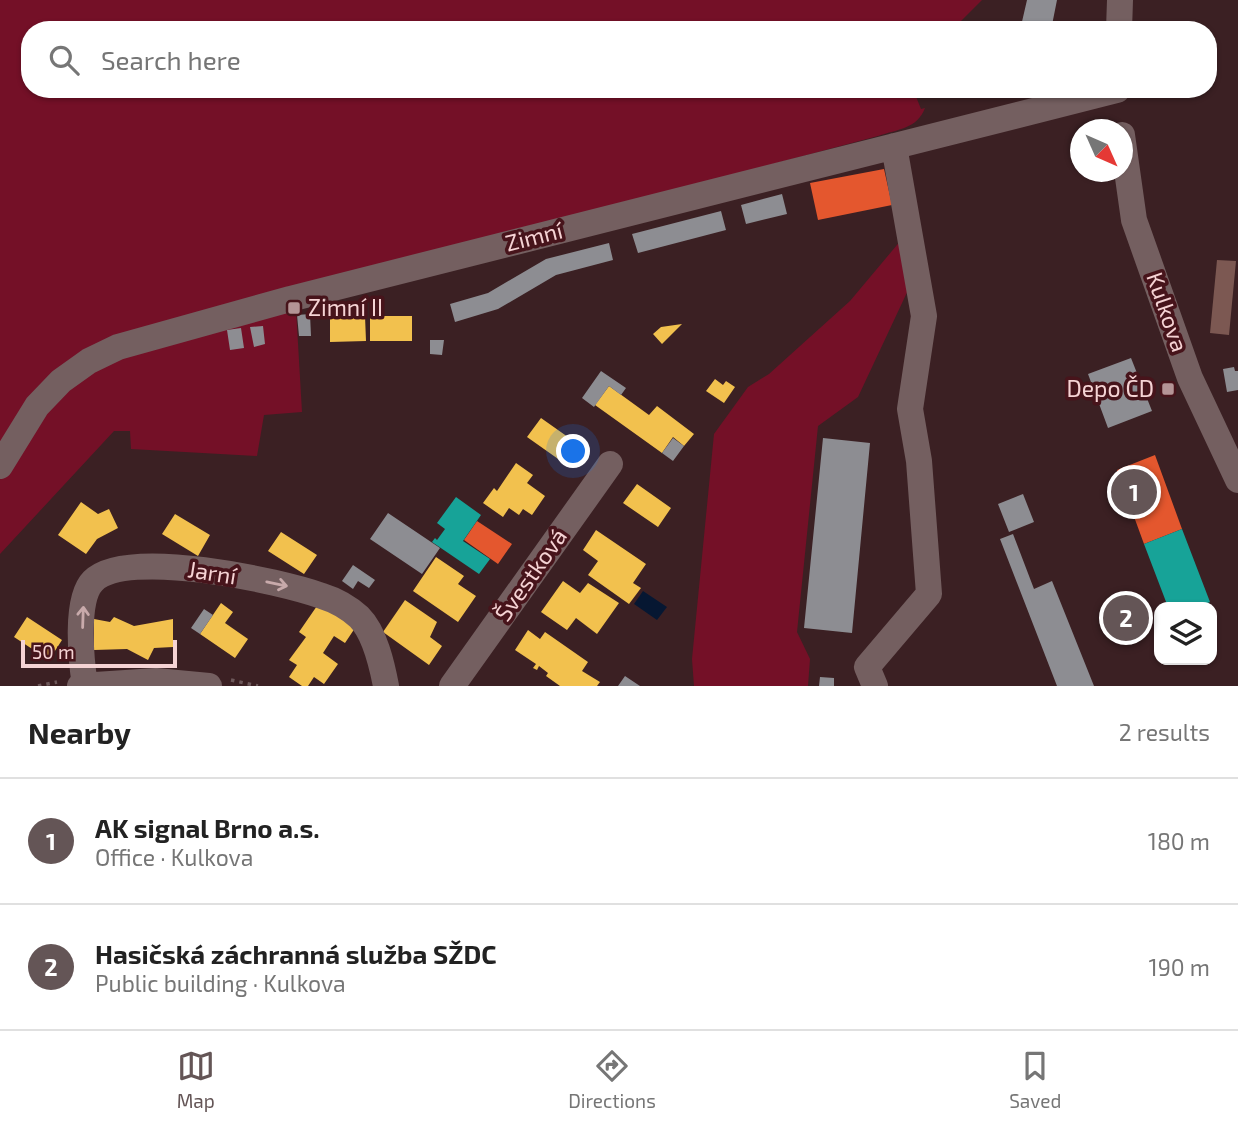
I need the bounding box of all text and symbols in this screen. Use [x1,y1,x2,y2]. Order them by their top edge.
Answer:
search box [21,21,1217,98]
icon: search [45,41,83,79]
text: Search here [101,44,241,75]
north arrow [1070,119,1133,182]
street label: Zimní [502,215,566,257]
street label: Kulkova [1141,268,1195,355]
place label: Zimní II [308,293,383,321]
marker: Zimní II [286,300,302,316]
place label: Depo ČD [1066,374,1154,402]
marker: Depo ČD [1160,381,1176,397]
your location [556,434,590,468]
pin: 1 [1111,466,1157,518]
street label: Švestková [488,523,572,626]
street label: Jarní [186,554,240,590]
one-way arrow [265,578,288,592]
pin: 2 [1103,592,1149,644]
map controls [1154,602,1217,665]
button: layers [1154,602,1217,665]
one-way arrow [76,606,89,629]
scale bar [21,637,177,669]
text: 50 m [32,640,75,663]
text: Nearby [28,714,131,750]
text: 2 results [1119,718,1210,746]
text: AK signal Brno a.s. [95,812,320,843]
text: 1 [46,827,56,855]
text: 180 m [1148,827,1210,855]
text: Office · Kulkova [95,843,253,871]
text: Hasičská záchranná služba SŽDC [95,938,497,969]
text: 2 [44,953,58,981]
text: 190 m [1149,953,1210,981]
text: Public building · Kulkova [95,969,346,997]
tab: Map [177,1047,215,1112]
tab: Directions [568,1047,656,1112]
tab: Saved [1009,1047,1061,1112]

